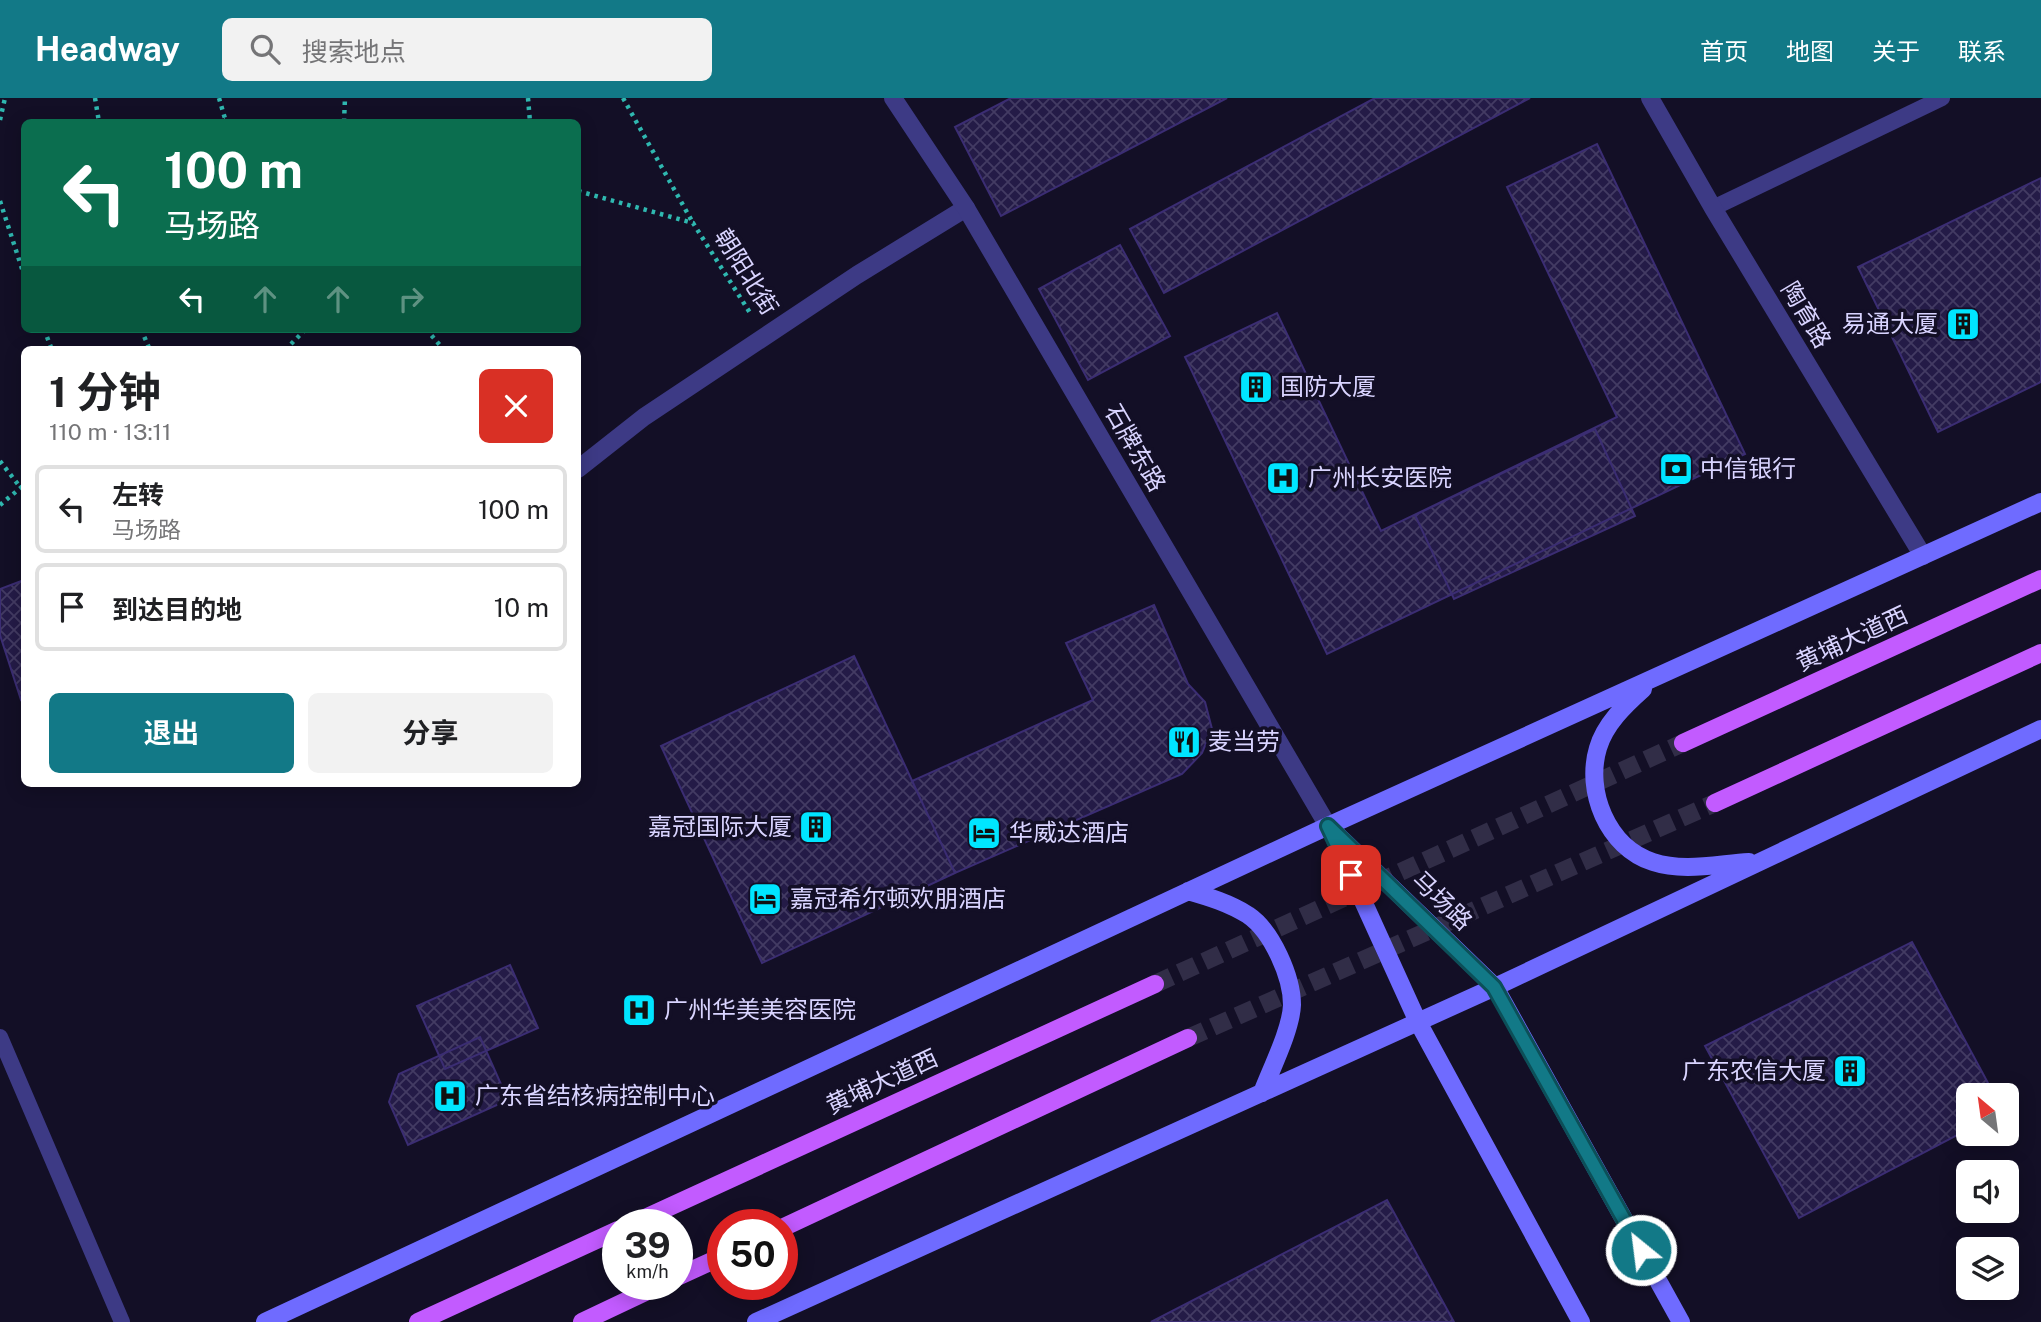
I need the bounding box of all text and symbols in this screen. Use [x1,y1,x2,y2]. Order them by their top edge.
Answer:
search box [222,18,712,81]
text: Headway [35,30,180,68]
icon: search [246,30,284,68]
text: 搜索地点 [302,36,406,67]
text: 首页 [1700,37,1748,65]
text: 地图 [1786,37,1834,65]
text: 关于 [1872,37,1920,65]
text: 联系 [1958,37,2006,65]
text: 100 m [164,141,303,199]
icon: left [49,147,140,238]
text: 马场路 [164,207,260,244]
street label: 朝阳北街 [710,223,784,320]
street label: 陶育路 [1776,276,1837,353]
icon: left [173,280,211,318]
icon: ahead [246,280,284,318]
icon: ahead [319,280,357,318]
icon: right [392,280,430,318]
building icon: 易通大厦 [1944,305,1982,343]
place label: 易通大厦 [1842,309,1938,337]
text: 1 分钟 [49,367,160,416]
building icon: 国防大厦 [1237,368,1275,406]
button: close [479,369,553,443]
place label: 国防大厦 [1280,372,1376,400]
street label: 石牌东路 [1100,399,1172,496]
text: 110 m · 13:11 [49,418,171,445]
bank icon: 中信银行 [1657,450,1695,488]
place label: 中信银行 [1700,454,1796,482]
hospital icon: 广州长安医院 [1264,459,1302,497]
place label: 广州长安医院 [1308,463,1452,491]
text: 左转 [112,479,164,510]
icon: left [53,490,91,528]
text: 100 m [478,494,549,525]
text: 马场路 [112,516,181,543]
icon: arrive [53,588,91,626]
text: 10 m [494,592,549,623]
text: 到达目的地 [112,594,242,625]
street label: 黄埔大道西 [1791,600,1912,676]
button: 退出 [49,693,294,773]
button: 分享 [308,693,553,773]
restaurant icon: 麦当劳 [1165,723,1203,761]
place label: 麦当劳 [1208,727,1280,755]
building icon: 嘉冠国际大厦 [797,808,835,846]
place label: 嘉冠国际大厦 [648,812,792,840]
hotel icon: 华威达酒店 [965,814,1003,852]
place label: 华威达酒店 [1009,818,1129,846]
pin [1321,845,1381,905]
icon: arrive [1332,856,1370,894]
street label: 马场路 [1407,865,1478,935]
hotel icon: 嘉冠希尔顿欢朋酒店 [746,880,784,918]
place label: 嘉冠希尔顿欢朋酒店 [790,884,1006,912]
hospital icon: 广州华美美容医院 [620,991,658,1029]
place label: 广州华美美容医院 [664,995,856,1023]
street label: 黄埔大道西 [821,1043,942,1119]
building icon: 广东农信大厦 [1831,1052,1869,1090]
place label: 广东农信大厦 [1682,1056,1826,1084]
hospital icon: 广东省结核病控制中心 [431,1077,469,1115]
place label: 广东省结核病控制中心 [475,1081,715,1109]
north arrow [1956,1083,2020,1146]
map controls [1956,1083,2019,1300]
button: sound [1956,1160,2019,1223]
speed limit sign: 50 [707,1209,798,1300]
position arrow [1604,1213,1678,1287]
text: 39 [624,1225,671,1266]
button: layers [1956,1237,2019,1300]
text: km/h [626,1261,669,1282]

